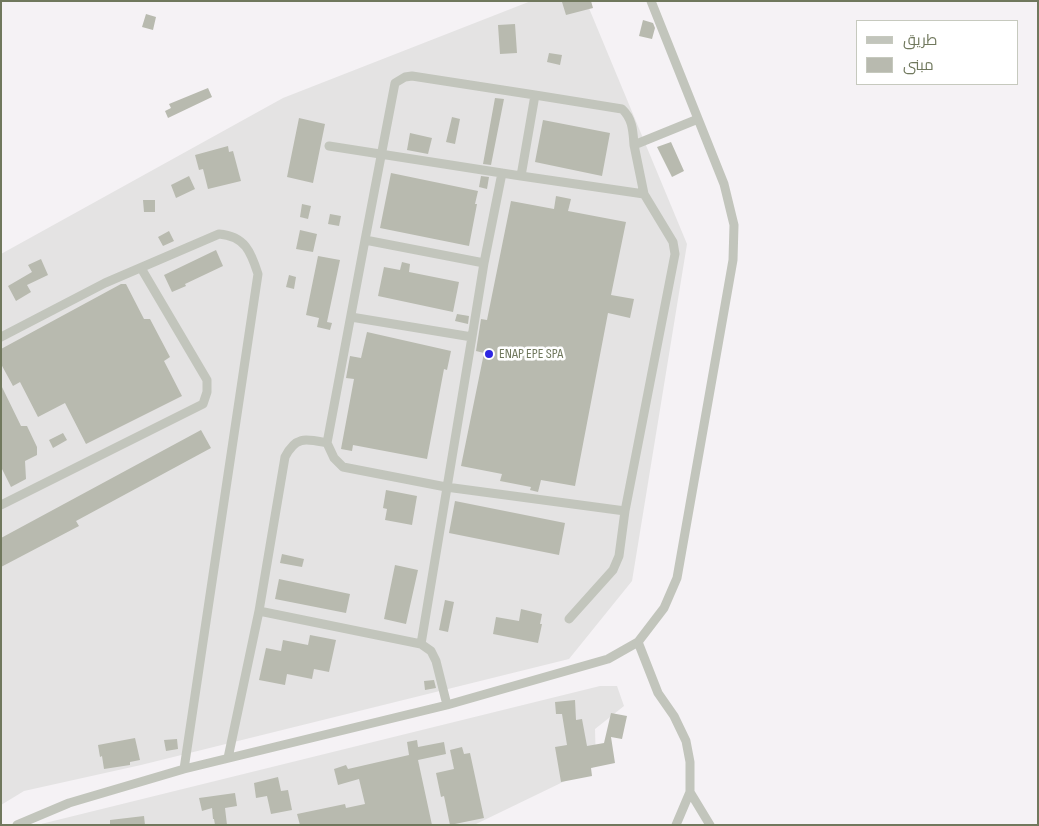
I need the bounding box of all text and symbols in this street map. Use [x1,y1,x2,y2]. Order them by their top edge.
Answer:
legend [856,20,1019,85]
text: طريق [903,31,937,50]
text: مبنى [903,56,934,75]
place label: ENAP EPE SPA [499,346,563,362]
marker: ENAP EPE SPA [483,348,495,360]

